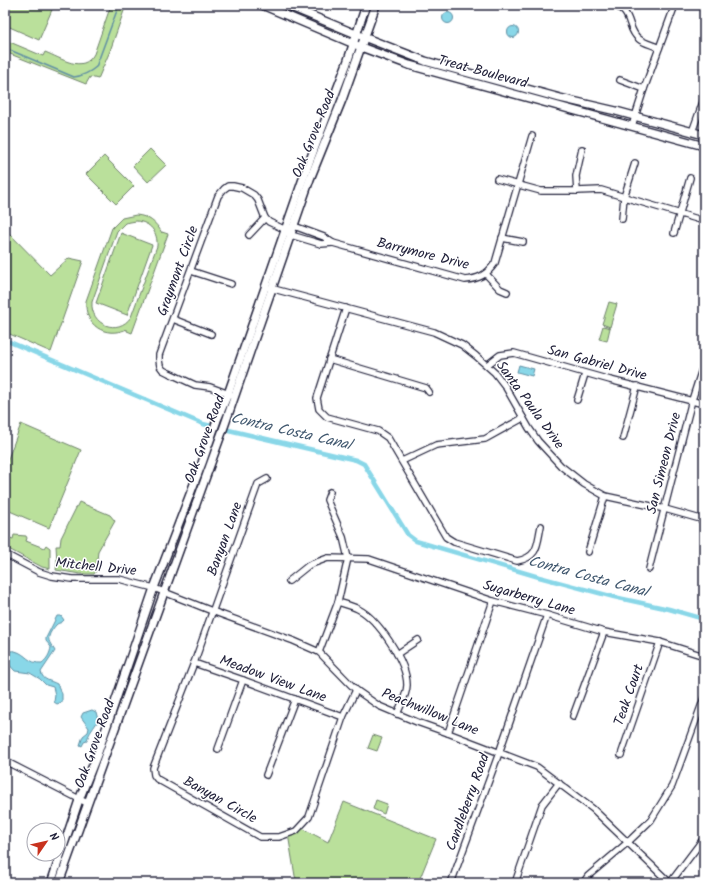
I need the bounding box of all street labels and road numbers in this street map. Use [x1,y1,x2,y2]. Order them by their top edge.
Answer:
street label: Treat Boulevard [436,49,531,95]
street label: Oak Grove Road [286,86,342,181]
street label: Graymont Circle [151,222,205,319]
street label: Barrymore Drive [374,232,472,276]
street label: San Gabriel Drive [545,339,650,387]
street label: Santa Paula Drive [490,356,570,454]
street label: Oak Grove Road [179,391,232,486]
street label: San Simeon Drive [641,409,687,516]
street label: Banyan Lane [201,498,249,579]
street label: Mitchell Drive [54,552,138,582]
street label: Sugarberry Lane [480,574,578,622]
street label: Meadow View Lane [216,649,330,709]
street label: Teak Court [608,661,650,729]
street label: Peachwillow Lane [378,682,483,742]
street label: Oak Grove Road [69,696,122,791]
street label: Candleberry Road [440,749,496,854]
street label: Banyan Circle [179,771,262,830]

